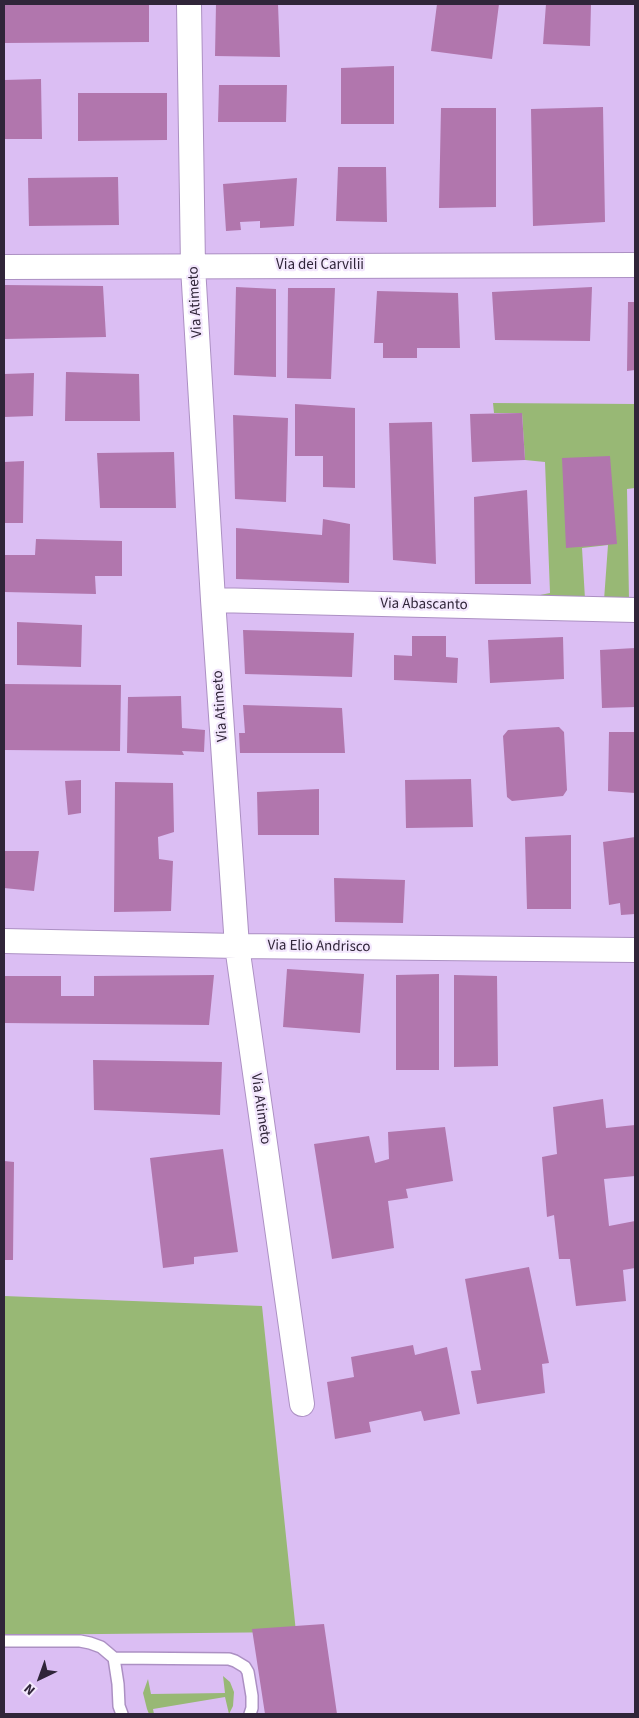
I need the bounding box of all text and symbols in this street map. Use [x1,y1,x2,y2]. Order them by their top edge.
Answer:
street label: Via dei Carvilii [276,257,364,275]
street label: Via Atimeto [185,266,207,338]
street label: Via Abascanto [380,595,468,615]
street label: Via Atimeto [210,670,232,742]
street label: Via Elio Andrisco [267,937,371,957]
street label: Via Atimeto [246,1072,274,1146]
north arrow [15,1653,65,1703]
text: N [20,1679,40,1700]

